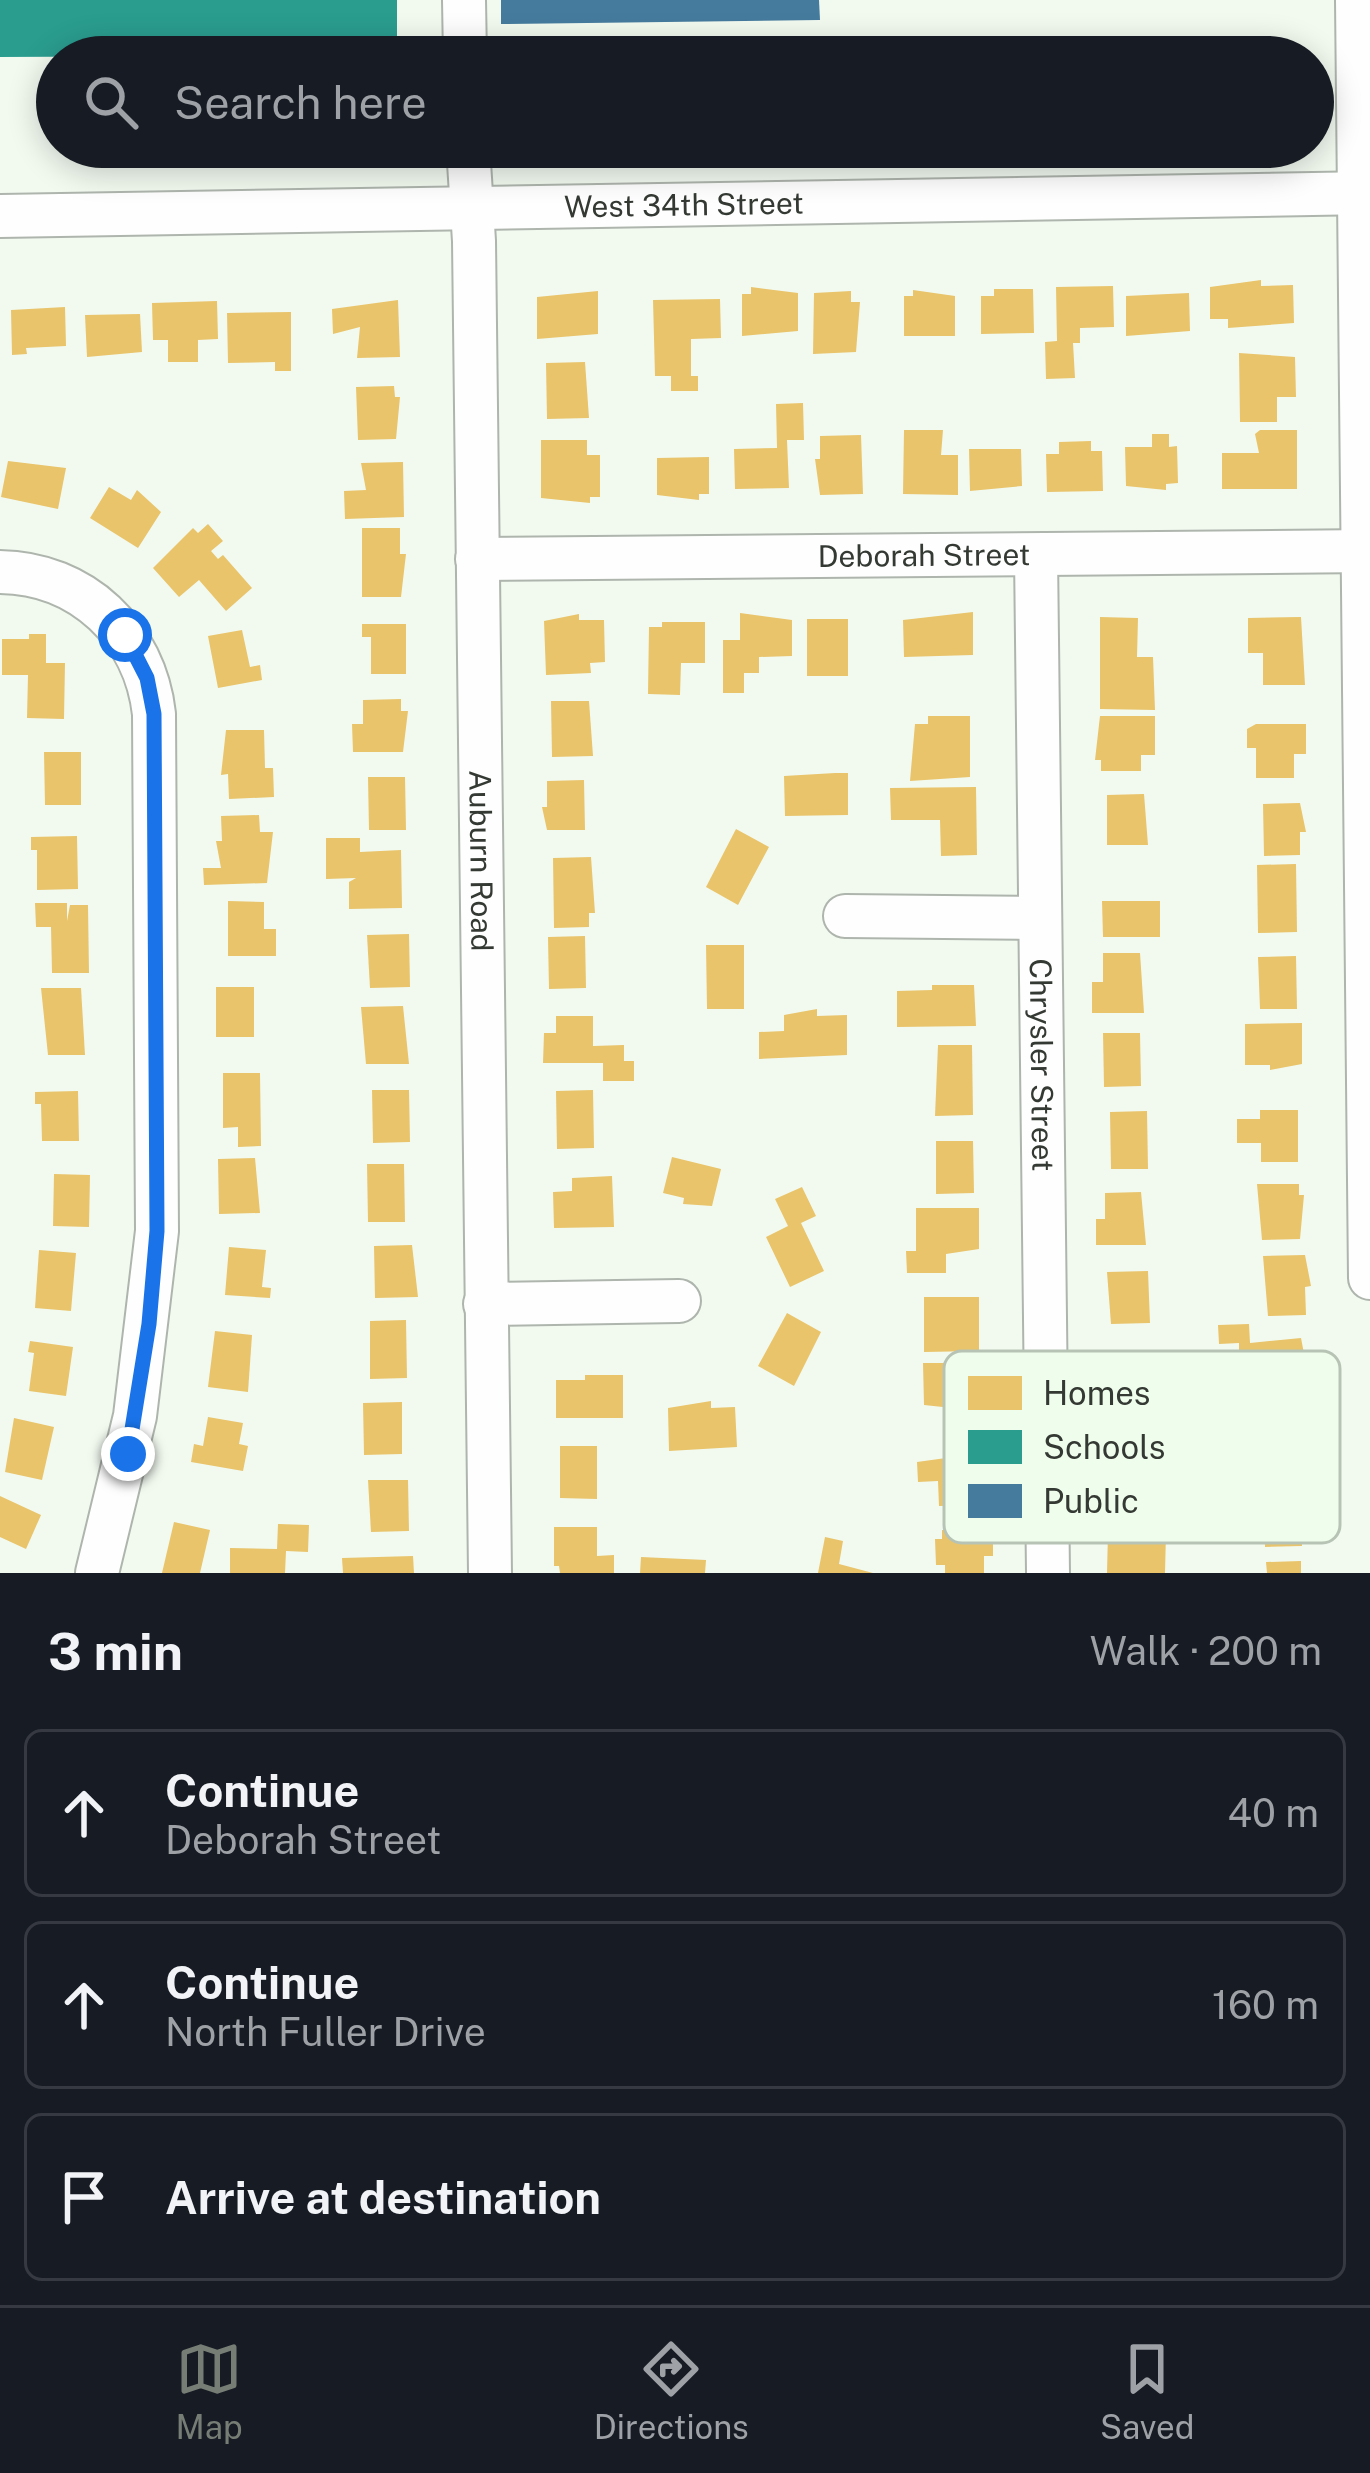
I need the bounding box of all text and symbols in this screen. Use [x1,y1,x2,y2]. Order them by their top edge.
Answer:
search box [36,36,1334,168]
icon: search [78,69,144,135]
text: Search here [174,76,427,129]
street label: West 34th Street [564,185,804,225]
street label: Deborah Street [817,536,1031,574]
route start [98,608,152,662]
street label: Auburn Road [462,770,501,952]
street label: Chrysler Street [1023,958,1061,1172]
legend [944,1351,1340,1543]
text: Homes [1043,1374,1151,1412]
route end [101,1427,155,1481]
text: Schools [1043,1428,1165,1466]
text: Public [1043,1482,1139,1520]
text: 3 min [48,1622,183,1681]
text: Walk · 200 m [1090,1628,1322,1674]
text: Continue [165,1764,359,1817]
icon: ahead [51,1780,117,1846]
text: 40 m [1227,1790,1319,1836]
text: Deborah Street [165,1817,441,1863]
text: Continue [165,1956,359,2009]
icon: ahead [51,1972,117,2038]
text: 160 m [1212,1982,1319,2028]
text: North Fuller Drive [165,2009,486,2055]
icon: arrive [51,2164,117,2230]
text: Arrive at destination [165,2171,601,2224]
tab: Map [176,2336,243,2446]
tab: Directions [594,2336,749,2446]
tab: Saved [1100,2336,1194,2446]

